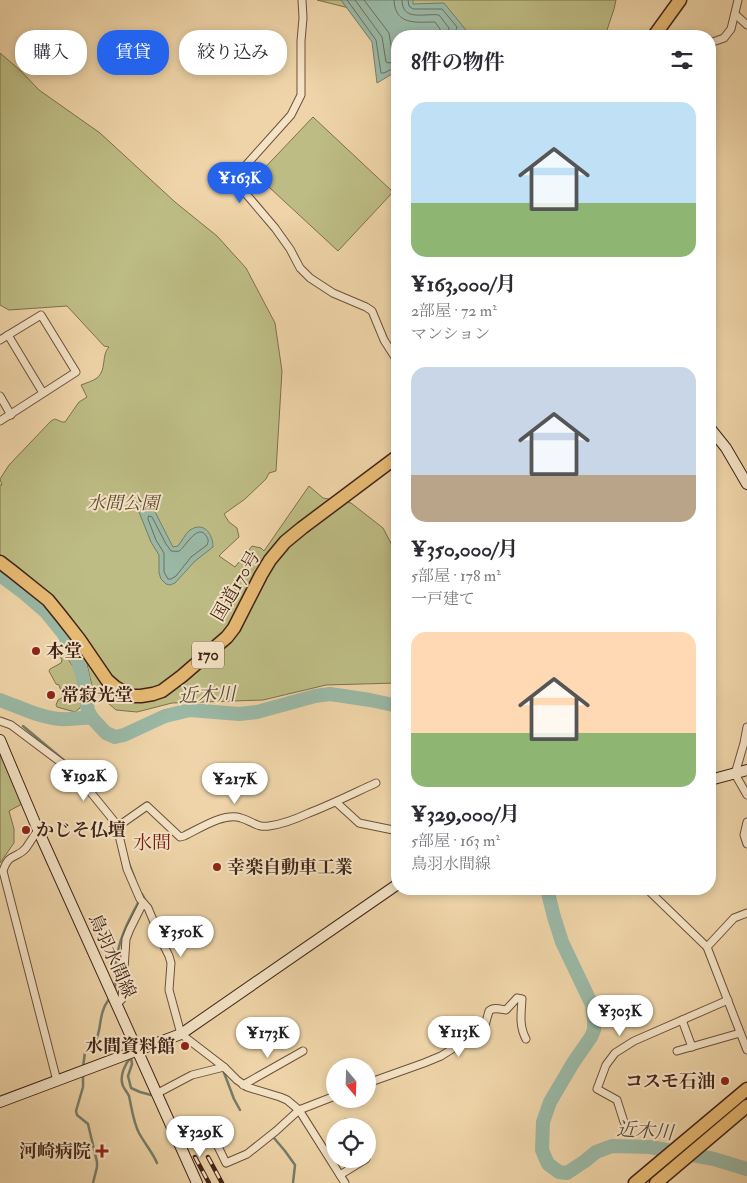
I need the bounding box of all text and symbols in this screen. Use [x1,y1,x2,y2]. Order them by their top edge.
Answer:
chip: 購入 [15,30,87,75]
chip: 賃貸 [97,30,169,75]
chip: 絞り込み [179,30,287,75]
icon: filters [668,46,696,74]
text: 8件の物件 [411,49,505,76]
icon: home [509,134,599,224]
pin: ¥163K [205,162,275,204]
text: ¥163K [218,168,262,188]
text: ¥163,000/月 [411,271,517,298]
text: 2部屋 · 72 m² [411,301,497,321]
text: マンション [411,324,490,344]
icon: home [509,399,599,489]
park label: 水間公園 [87,492,162,515]
text: ¥350,000/月 [411,536,518,563]
street label: 国道170号 [207,547,265,625]
text: 5部屋 · 178 m² [411,566,501,586]
text: 一戸建て [411,589,475,609]
place label: 本堂 [46,640,82,663]
road number: 170 [192,642,224,668]
marker: 本堂 [30,645,42,657]
icon: home [509,664,599,754]
water label: 近木川 [178,682,238,708]
place label: 常寂光堂 [61,684,133,707]
marker: 常寂光堂 [45,689,57,701]
pin: ¥192K [49,760,119,802]
pin: ¥217K [200,762,270,805]
text: ¥192K [61,766,107,786]
text: ¥217K [213,769,257,789]
text: ¥329,000/月 [411,801,520,828]
place label: かじそ仏壇 [36,819,126,842]
marker: かじそ仏壇 [20,824,32,836]
district label: 水間 [133,831,171,855]
text: 5部屋 · 163 m² [411,831,500,851]
text: 鳥羽水間線 [411,854,491,874]
place label: 幸楽自動車工業 [227,856,353,879]
marker: 幸楽自動車工業 [211,861,223,873]
street label: 鳥羽水間線 [83,910,141,1002]
pin: ¥350K [146,916,216,958]
text: ¥350K [159,922,203,942]
pin: ¥303K [585,994,655,1037]
text: ¥303K [598,1001,642,1021]
pin: ¥173K [233,1016,303,1059]
pin: ¥113K [424,1016,494,1058]
text: ¥113K [439,1022,479,1042]
text: ¥173K [247,1023,289,1043]
place label: 水間資料館 [85,1035,175,1058]
marker: 水間資料館 [179,1040,191,1052]
north arrow [326,1058,376,1108]
map controls [326,1058,376,1168]
place label: コスモ石油 [625,1070,715,1093]
marker: コスモ石油 [719,1075,731,1087]
pin: ¥329K [165,1116,235,1158]
water label: 近木川 [616,1117,676,1145]
button: locate [326,1118,376,1168]
text: ¥329K [177,1122,223,1142]
place label: 河崎病院 [19,1140,91,1163]
marker: 河崎病院 [95,1144,109,1158]

